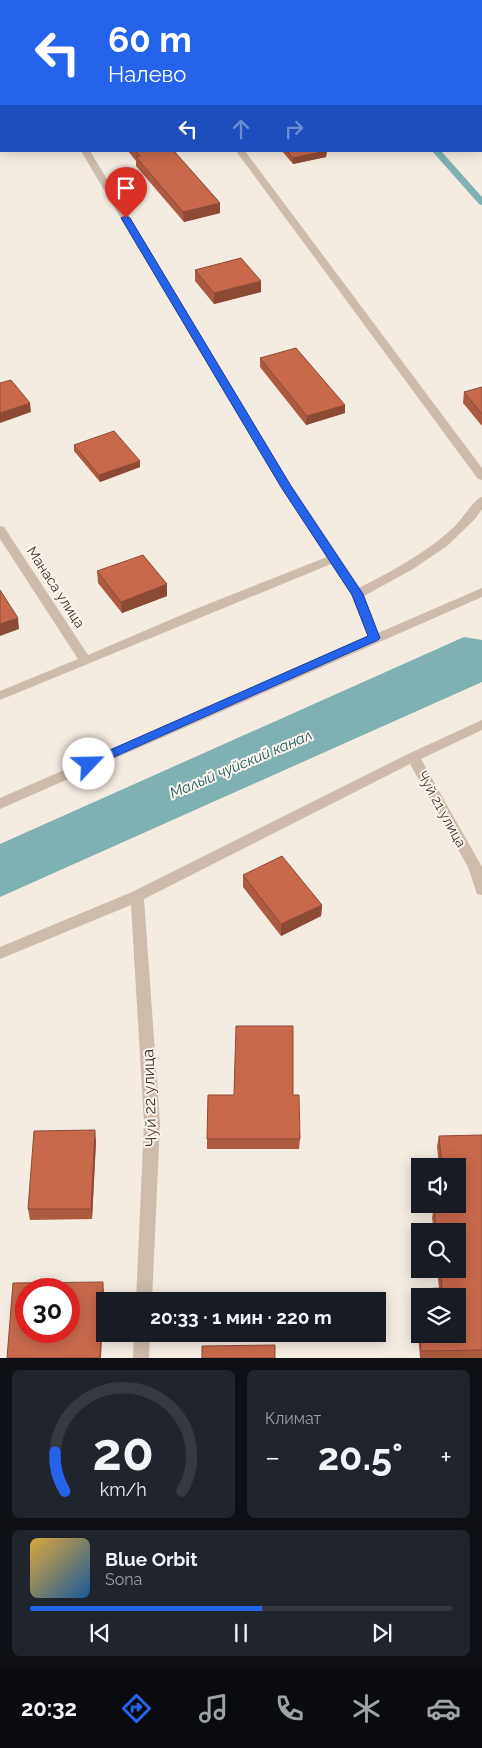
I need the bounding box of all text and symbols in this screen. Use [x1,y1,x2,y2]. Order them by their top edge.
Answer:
text: 60 m [108,19,192,60]
icon: left [25,20,90,85]
text: Налево [108,61,186,87]
icon: left [174,115,202,143]
icon: ahead [227,115,255,143]
icon: right [280,115,308,143]
pin [105,167,147,218]
icon: arrive [112,174,140,202]
street label: Манаса улица [24,543,88,631]
water label: Малый чуйский канал [167,726,315,802]
position arrow [62,737,114,789]
street label: Чуй 21 улица [415,768,469,850]
street label: Чуй 22 улица [138,1049,161,1147]
map controls [411,1158,466,1343]
button: sound [411,1158,466,1213]
button: search [411,1223,466,1278]
speed limit sign: 30 [15,1278,80,1343]
button: layers [411,1288,466,1343]
text: 20:33 · 1 мин · 220 m [150,1306,332,1328]
text: Климат [265,1409,321,1428]
text: 20 [93,1421,154,1482]
text: 20.5° [318,1434,403,1479]
text: − [265,1441,280,1474]
text: + [440,1441,452,1474]
text: km/h [100,1479,147,1500]
text: Blue Orbit [105,1548,197,1570]
text: Sona [105,1570,142,1589]
icon: previous [86,1619,114,1647]
icon: pause [227,1619,255,1647]
icon: next [368,1619,396,1647]
icon: directions [119,1691,154,1726]
icon: music [196,1691,231,1726]
icon: phone [272,1691,307,1726]
icon: climate [349,1691,384,1726]
icon: car [426,1691,461,1726]
text: 20:32 [21,1695,77,1721]

